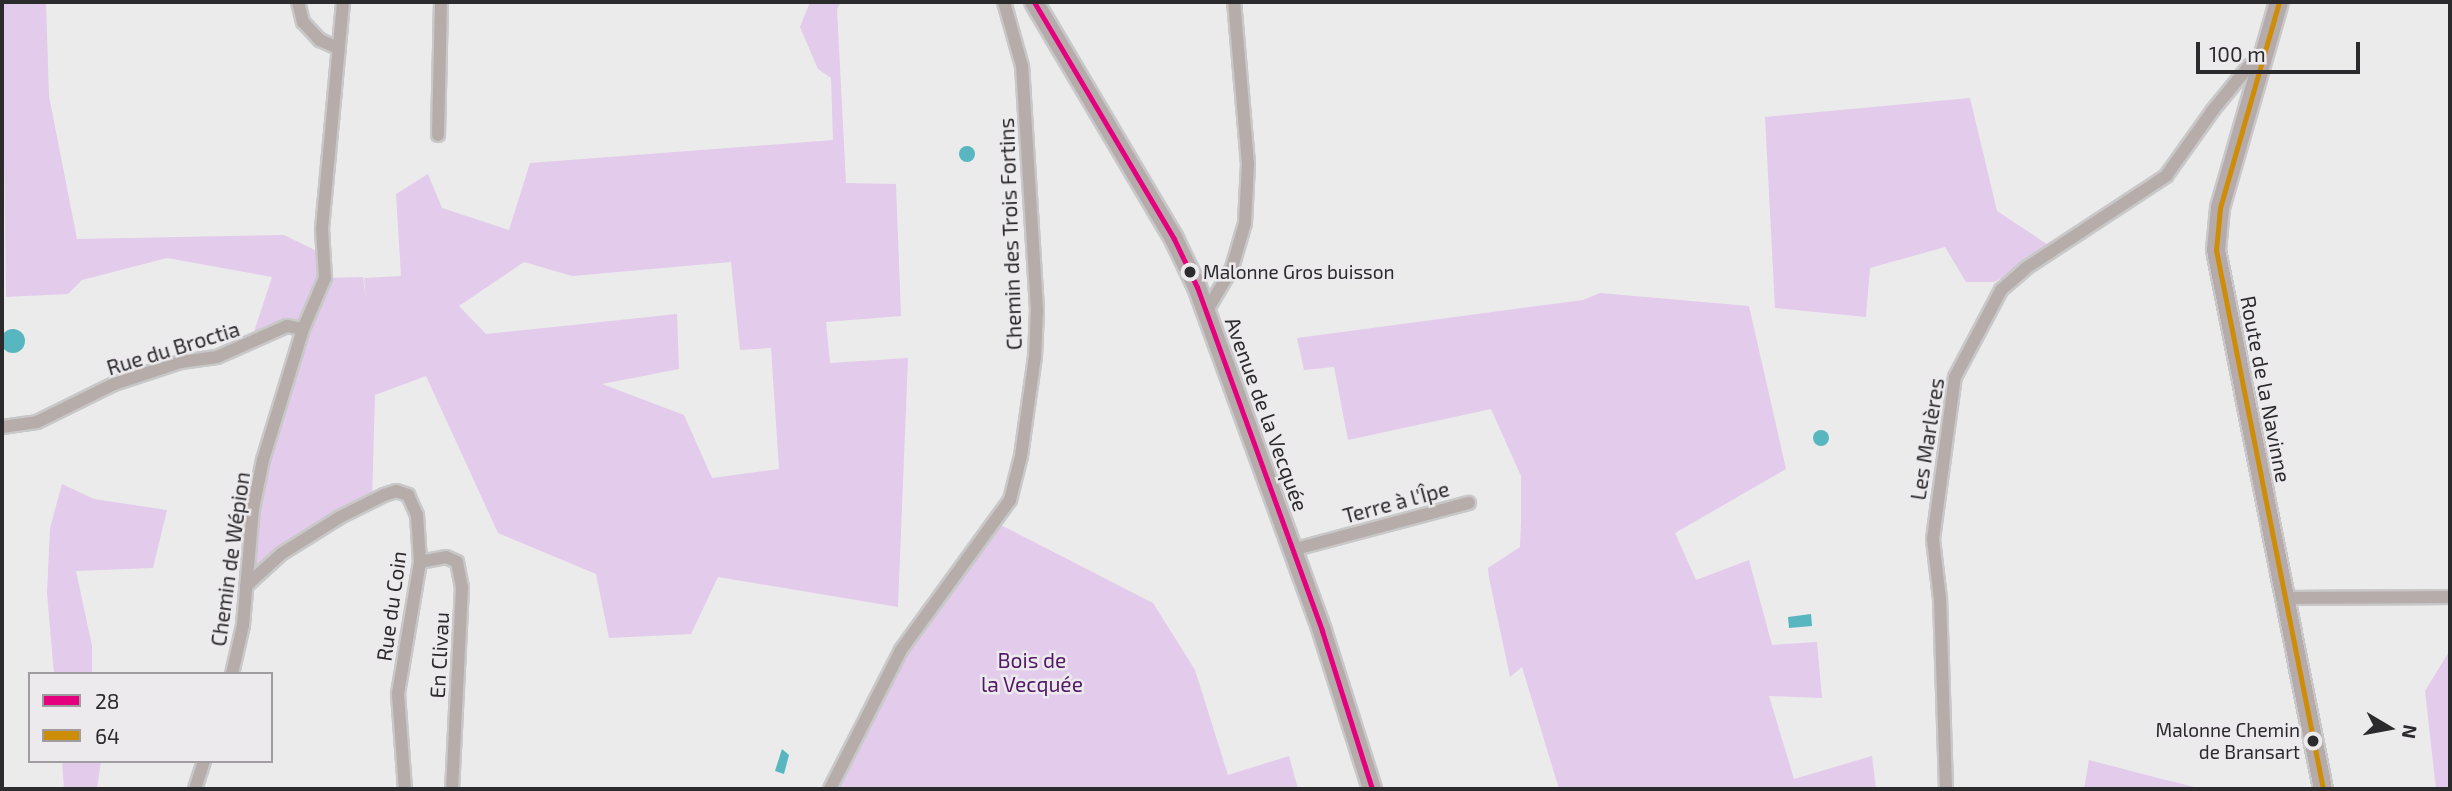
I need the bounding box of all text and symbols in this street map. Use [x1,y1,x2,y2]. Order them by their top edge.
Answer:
scale bar [2200,28,2364,72]
text: 100 m [2209,41,2266,66]
street label: Chemin des Trois Fortins [993,117,1027,351]
place label: Malonne Gros buisson [1203,261,1395,283]
marker: Malonne Gros buisson [1183,265,1197,279]
street label: Route de la Navinne [2236,294,2296,484]
street label: Avenue de la Vecquée [1220,313,1314,515]
street label: Rue du Broctia [103,316,243,380]
street label: Les Marlères [1905,376,1949,502]
street label: Chemin de Wépion [205,470,255,648]
street label: Terre à l'Îpe [1340,476,1452,528]
street label: Rue du Coin [371,549,411,663]
street label: En Clivau [424,611,454,699]
park label: Bois de la Vecquée [981,647,1083,697]
legend [28,672,273,763]
text: 28 [95,688,120,713]
north arrow [2354,693,2424,763]
place label: Malonne Chemin de Bransart [2155,719,2300,763]
text: 64 [95,723,120,748]
text: N [2398,723,2423,740]
marker: Malonne Chemin de Bransart [2306,734,2320,748]

